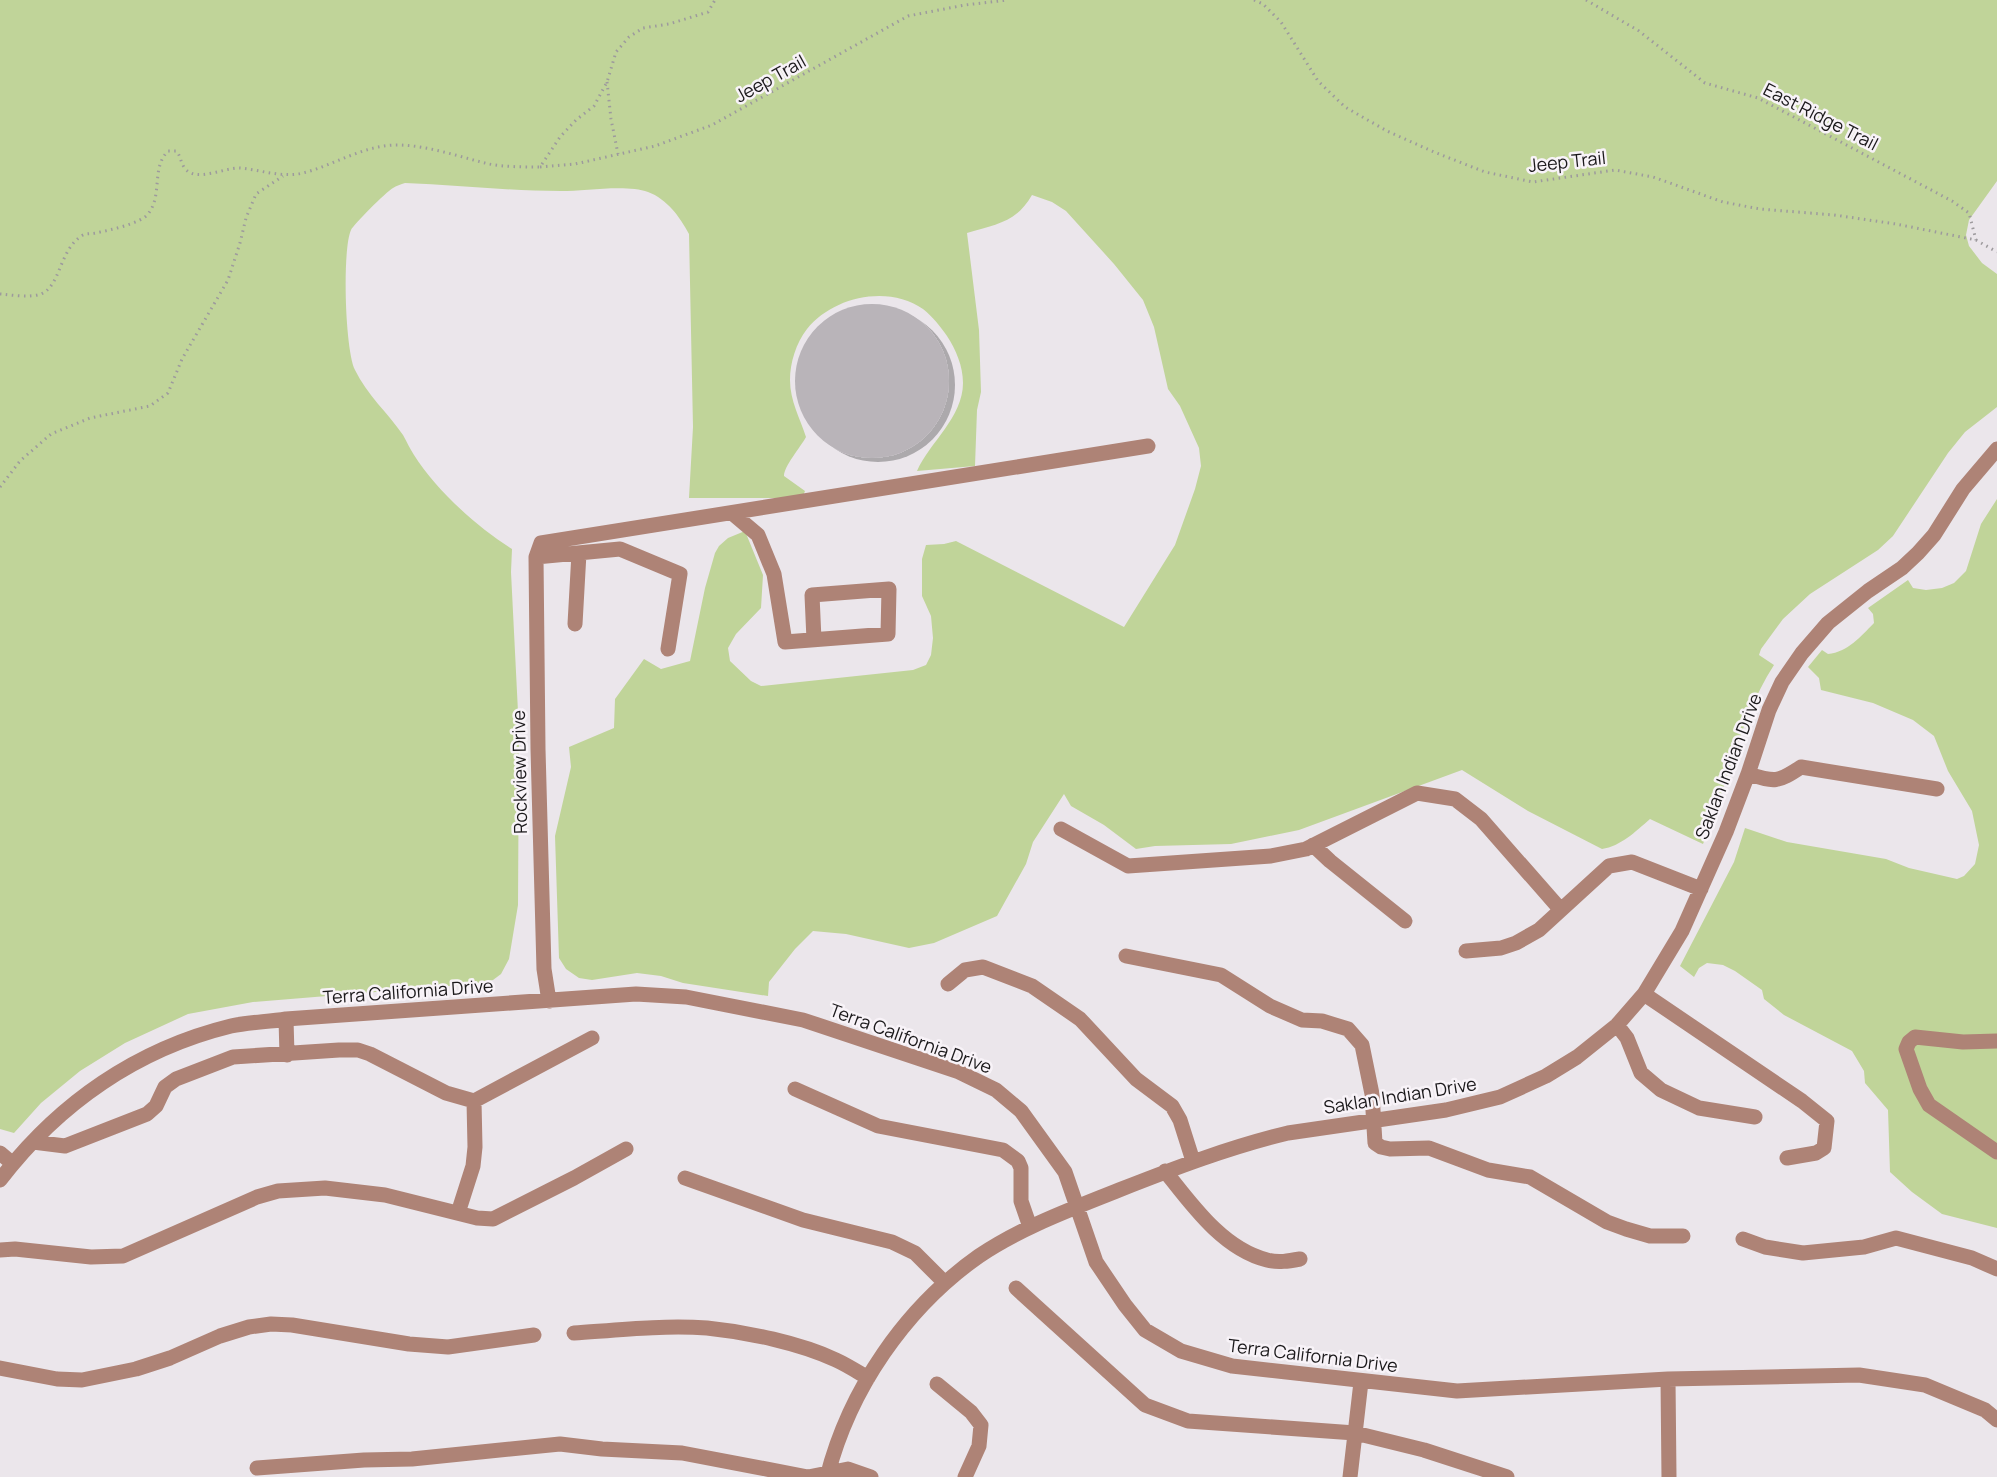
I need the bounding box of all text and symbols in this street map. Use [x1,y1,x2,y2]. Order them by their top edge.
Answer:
street label: Jeep Trail [730,49,810,107]
street label: East Ridge Trail [1759,77,1883,155]
street label: Jeep Trail [1527,145,1607,177]
street label: Saklan Indian Drive [1689,690,1767,842]
street label: Rockview Drive [506,710,532,834]
street label: Terra California Drive [322,973,494,1009]
street label: Terra California Drive [827,997,995,1079]
street label: Saklan Indian Drive [1322,1071,1478,1119]
street label: Terra California Drive [1227,1333,1399,1377]

